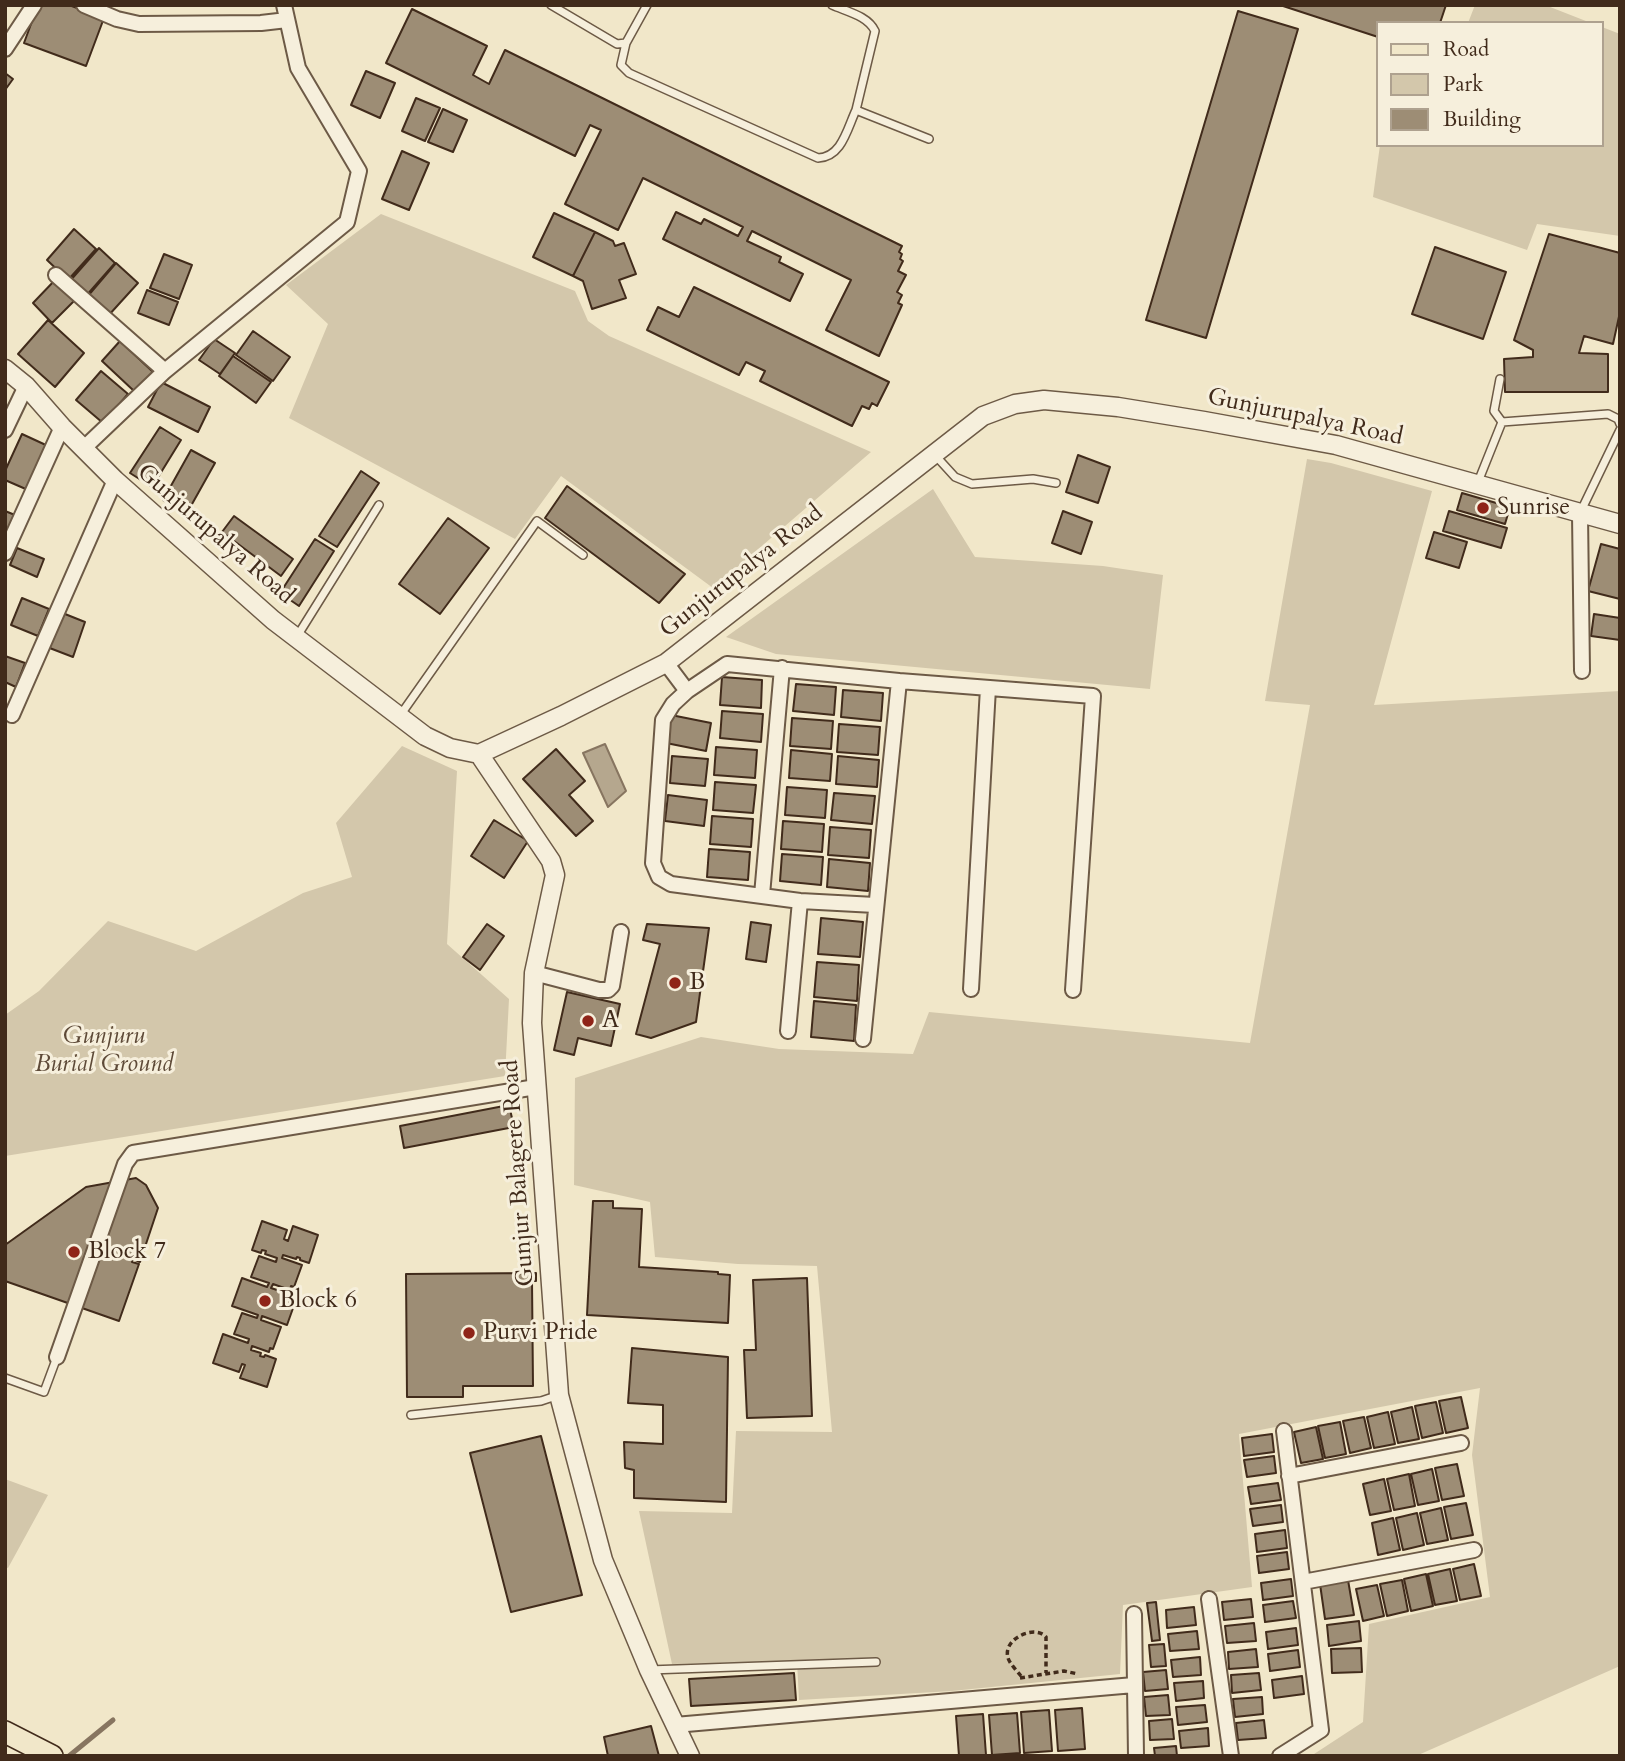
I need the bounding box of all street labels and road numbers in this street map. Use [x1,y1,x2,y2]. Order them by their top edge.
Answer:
street label: Gunjurupalya Road [1205,383,1405,453]
street label: Gunjurupalya Road [130,459,300,611]
street label: Gunjurupalya Road [655,499,829,645]
street label: Gunjur Balagere Road [497,1059,541,1287]

